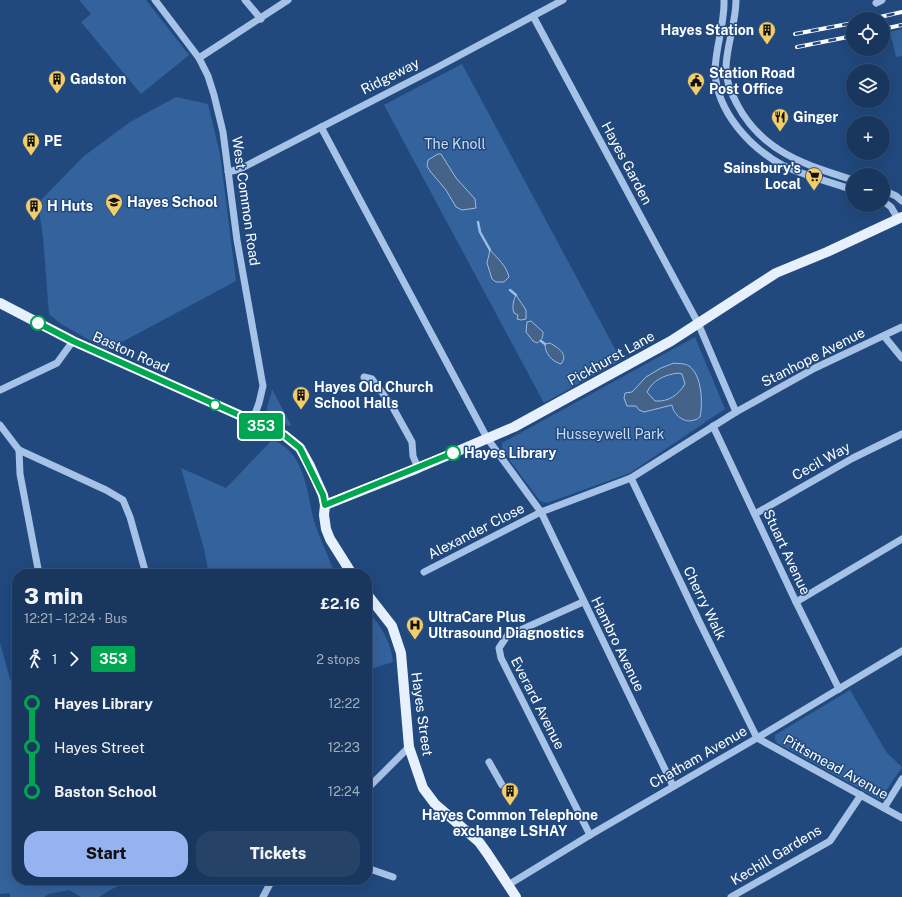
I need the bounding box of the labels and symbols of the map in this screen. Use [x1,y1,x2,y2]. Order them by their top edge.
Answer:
building icon: Hayes Station [757,20,777,45]
place label: Hayes Station [661,22,754,38]
street label: Ridgeway [358,54,422,97]
place label: Station Road Post Office [709,65,795,97]
building icon: Gadston [47,69,67,94]
place label: Gadston [70,71,126,87]
public building icon: Station Road Post Office [686,71,706,96]
restaurant icon: Ginger [770,107,790,132]
place label: Ginger [793,109,838,125]
street label: Hayes Garden [598,119,656,207]
building icon: PE [21,131,41,156]
place label: PE [44,133,62,149]
street label: West Common Road [229,135,263,267]
park label: The Knoll [424,136,486,152]
place label: Sainsbury's Local [723,160,801,192]
supermarket icon: Sainsbury's Local [804,166,824,191]
school or university icon: Hayes School [104,192,124,217]
place label: Hayes School [127,194,218,210]
building icon: H Huts [24,196,44,221]
place label: H Huts [47,198,93,214]
unlabelled marker [30,315,46,331]
street label: Stanhope Avenue [759,324,867,390]
street label: Pickhurst Lane [565,327,657,388]
street label: Baston Road [90,328,172,376]
place label: Hayes Old Church School Halls [314,379,433,411]
building icon: Hayes Old Church School Halls [291,385,311,410]
unlabelled marker [209,399,221,411]
line badge: 353 [238,413,284,439]
park label: Husseywell Park [556,426,664,442]
street label: Cecil Way [789,438,853,483]
marker: Hayes Library [445,445,461,461]
place label: Hayes Library [464,445,556,461]
street label: Alexander Close [425,500,527,562]
street label: Stuart Avenue [760,507,814,597]
street label: Cherry Walk [680,564,730,642]
street label: Hambro Avenue [588,594,648,694]
place label: UltraCare Plus Ultrasound Diagnostics [428,609,584,641]
hospital icon: UltraCare Plus Ultrasound Diagnostics [405,615,425,640]
street label: Everard Avenue [508,654,568,752]
street label: Hayes Street [408,671,436,757]
street label: Chatham Avenue [646,723,750,791]
street label: Pittsmead Avenue [781,732,891,802]
building icon: Hayes Common Telephone exchange LSHAY [500,781,520,806]
place label: Hayes Common Telephone exchange LSHAY [422,807,598,839]
street label: Kechill Gardens [728,822,824,888]

